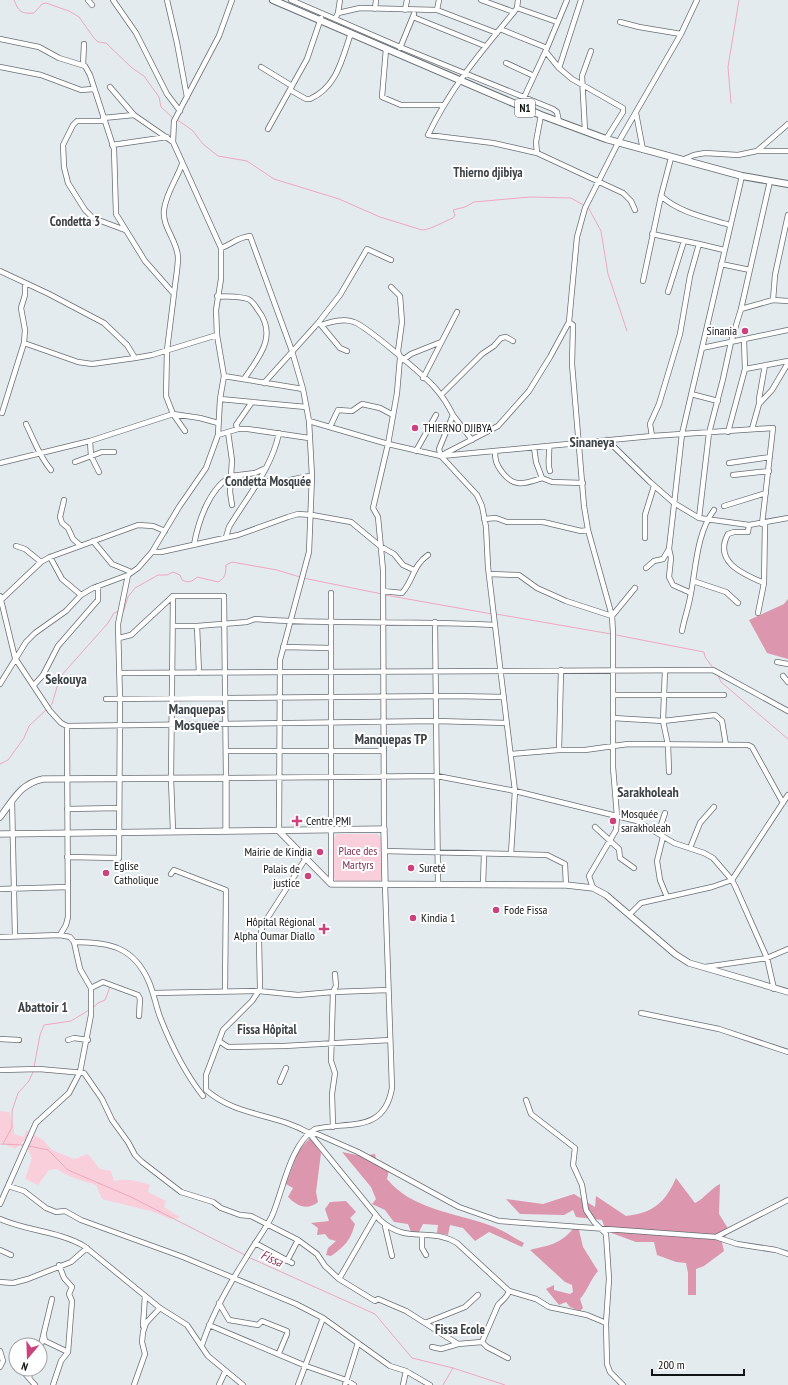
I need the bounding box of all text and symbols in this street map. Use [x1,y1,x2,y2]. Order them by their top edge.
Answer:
road number: N1 [515,99,535,117]
district label: Thierno djibiya [453,164,523,181]
district label: Сondetta 3 [50,213,100,230]
place label: Sinania [707,323,737,338]
marker: Sinania [740,326,750,336]
place label: THIERNO DJIBYA [423,420,492,435]
marker: THIERNO DJIBYA [410,423,420,433]
district label: Sinaneya [570,433,615,451]
district label: Сondetta Mosquée [225,473,311,490]
district label: Sekouya [45,670,87,688]
district label: Manquepas Mosquee [169,700,225,734]
district label: Manquepas TP [355,730,428,748]
district label: Sarakholeah [617,783,679,801]
place label: Mosquée sarakholeah [621,806,671,835]
place label: Centre PMI [306,813,351,828]
marker: Centre PMI [291,815,303,827]
marker: Mosquée sarakholeah [608,816,618,826]
park label: Place des Martyrs [339,843,377,872]
place label: Mairie de Kindia [244,844,312,859]
marker: Mairie de Kindia [315,847,325,857]
place label: Eglise Catholique [114,858,159,887]
place label: Sureté [419,860,446,875]
place label: Palais de justice [263,861,300,890]
marker: Sureté [406,863,416,873]
marker: Eglise Catholique [101,868,111,878]
marker: Palais de justice [303,871,313,881]
place label: Fode Fissa [504,902,548,917]
marker: Fode Fissa [491,905,501,915]
place label: Kindia 1 [421,910,455,925]
marker: Kindia 1 [408,913,418,923]
place label: Hôpital Régional Alpha Oumar Diallo [234,914,315,943]
marker: Hôpital Régional Alpha Oumar Diallo [318,923,330,935]
district label: Abattoir 1 [17,998,68,1016]
district label: Fissa Hôpital [237,1021,297,1038]
water label: Fissa [258,1246,286,1271]
district label: Fissa Ecole [435,1321,485,1338]
north arrow [8,1337,48,1377]
scale bar [652,1351,744,1377]
text: 200 m [658,1357,685,1372]
text: N [20,1359,30,1374]

